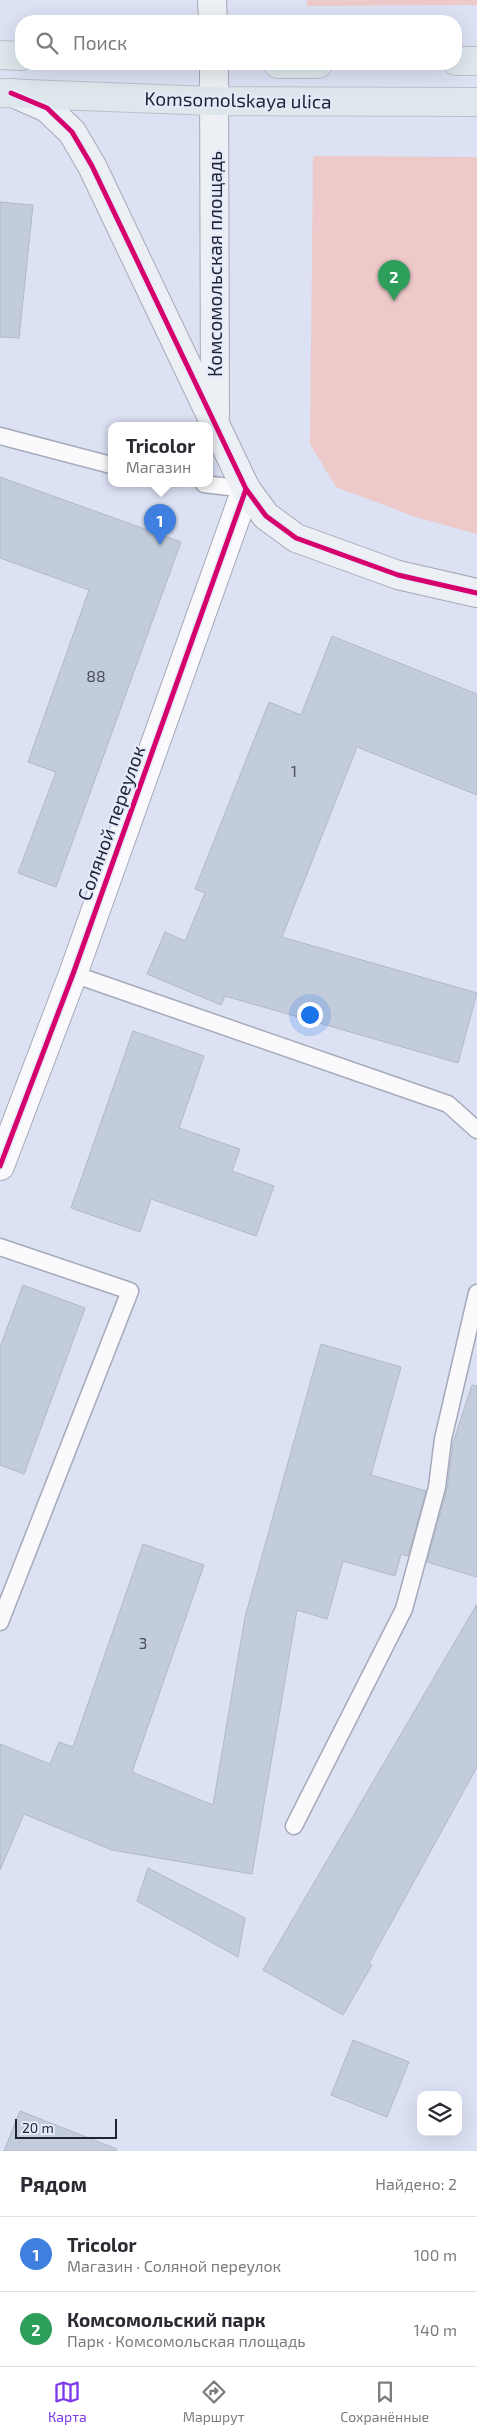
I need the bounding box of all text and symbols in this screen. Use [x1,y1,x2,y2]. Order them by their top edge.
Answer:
search box [15,15,462,70]
icon: search [33,29,61,57]
text: Поиск [73,31,127,54]
street label: Komsomolskaya ulica [144,86,332,113]
street label: Комсомольская площадь [203,151,226,377]
pin: 2 [378,260,410,301]
popup [108,422,213,487]
text: Tricolor [126,434,195,457]
text: Магазин [126,457,191,476]
pin: 1 [144,504,176,545]
house number: 88 [86,666,106,685]
street label: Соляной переулок [72,742,150,904]
house number: 1 [291,761,297,780]
your location [297,1002,323,1028]
house number: 3 [139,1633,147,1652]
map controls [417,2091,462,2136]
button: layers [417,2091,462,2136]
scale bar [15,2116,118,2139]
text: 20 m [22,2119,54,2136]
text: Рядом [20,2171,87,2196]
text: Найдено: 2 [375,2174,457,2193]
text: Tricolor [67,2233,137,2256]
text: 1 [33,2245,39,2264]
text: 100 m [414,2245,457,2264]
text: Магазин · Соляной переулок [67,2256,281,2275]
text: Комсомольский парк [67,2308,266,2331]
text: 2 [31,2320,41,2339]
text: 140 m [414,2320,457,2339]
text: Парк · Комсомольская площадь [67,2331,306,2350]
tab: Карта [48,2378,87,2425]
tab: Маршрут [183,2378,245,2425]
tab: Сохранённые [340,2378,429,2425]

